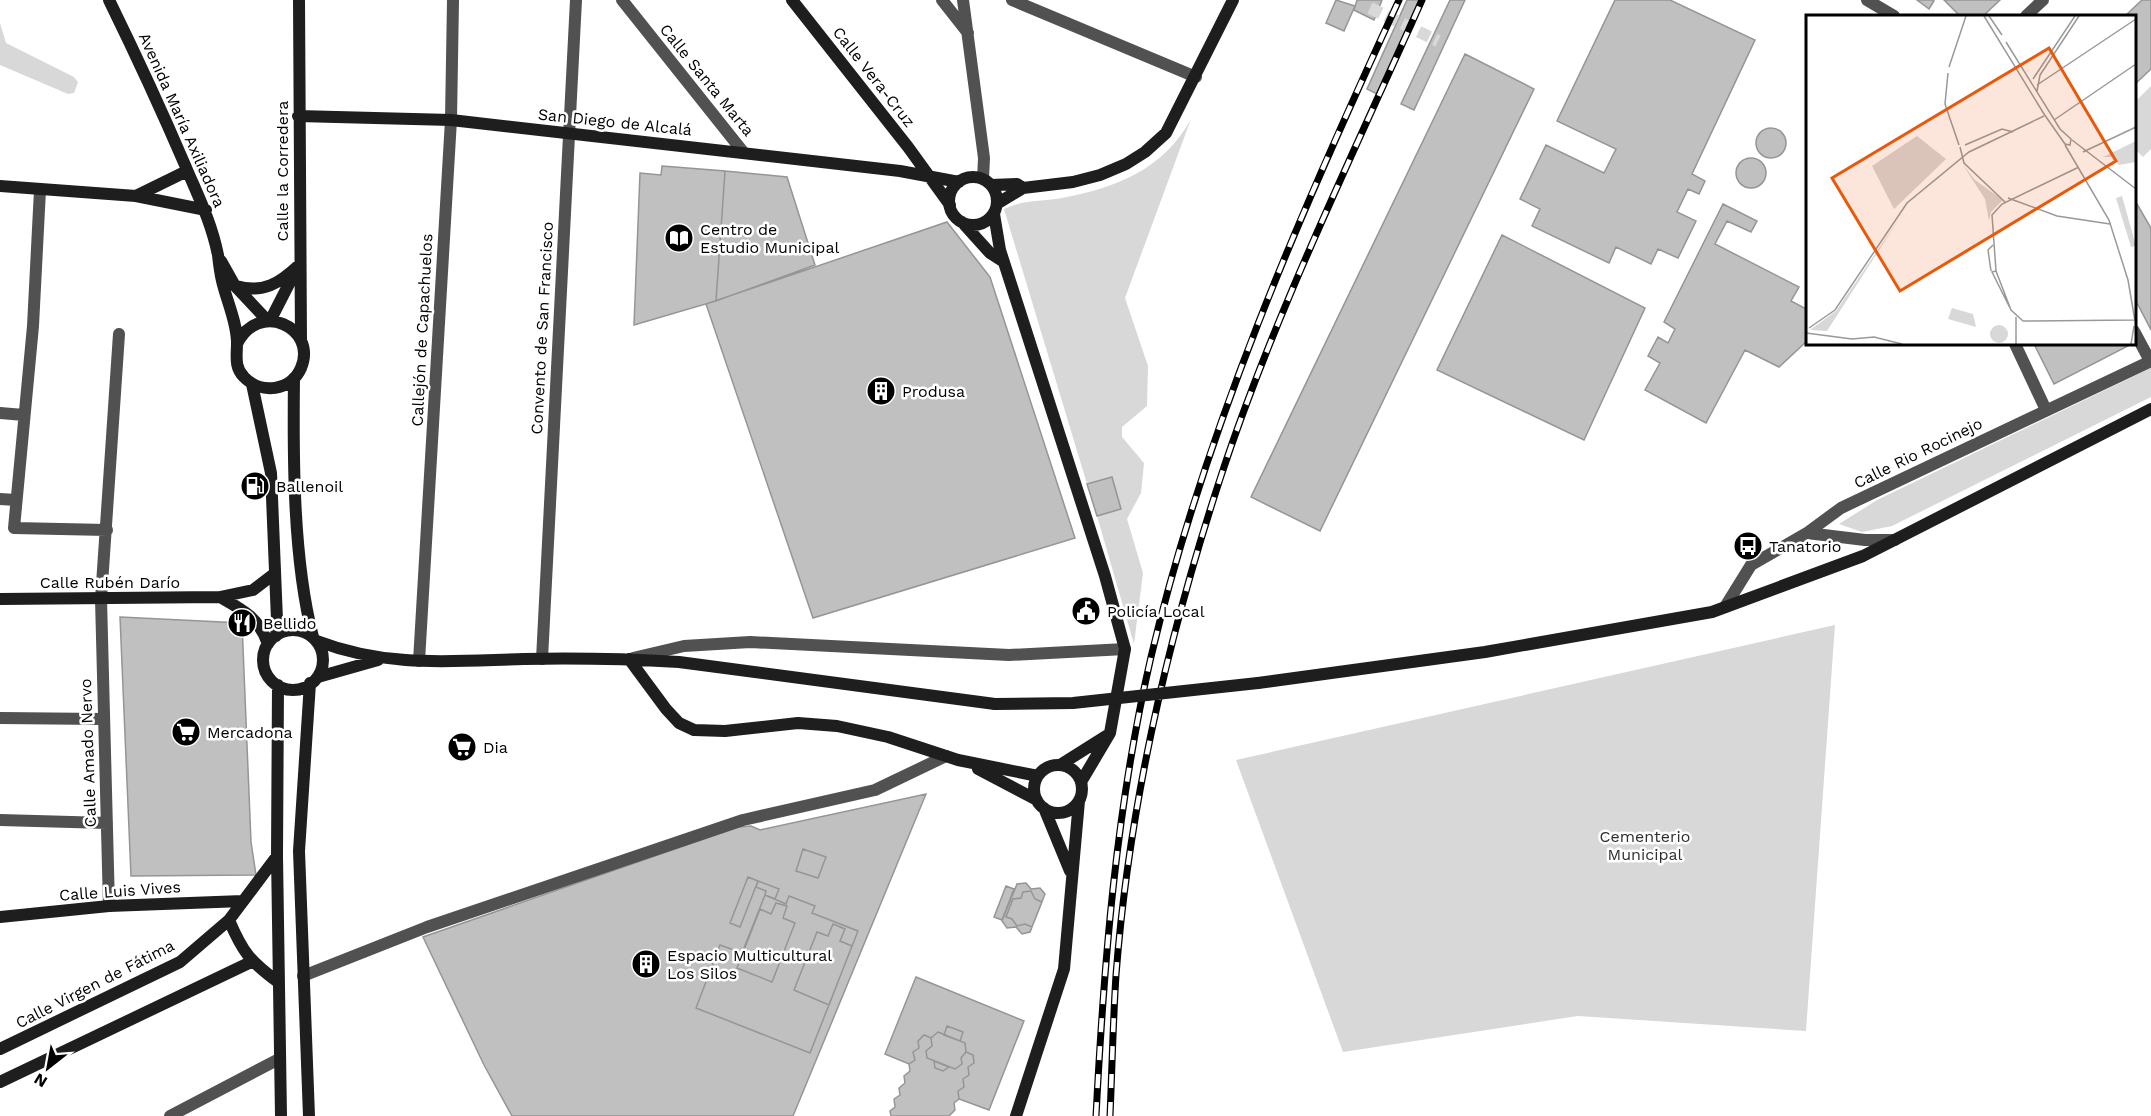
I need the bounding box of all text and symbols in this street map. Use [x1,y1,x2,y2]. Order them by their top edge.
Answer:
inset map [1806,15,2136,345]
street label: Calle Santa Marta [656,20,758,140]
street label: Calle Vera-Cruz [829,23,919,131]
street label: Avenida María Axiliadora [135,30,229,210]
street label: Calle la Corredera [273,101,292,241]
street label: San Diego de Alcalá [537,104,693,140]
place label: Centro de Estudio Municipal [700,220,839,257]
street label: Convento de San Francisco [527,221,557,435]
library icon: Centro de Estudio Municipal [663,222,695,254]
street label: Callejón de Capachuelos [407,233,437,427]
building icon: Produsa [865,375,897,407]
place label: Produsa [902,382,965,401]
street label: Calle Rio Rocinejo [1851,414,1985,492]
fuel station icon: Ballenoil [239,470,271,502]
place label: Ballenoil [276,477,343,496]
bus stop icon: Tanatorio [1732,530,1764,562]
place label: Tanatorio [1769,537,1841,556]
street label: Calle Rubén Darío [40,573,180,592]
public building icon: Policía Local [1070,595,1102,627]
place label: Policía Local [1107,602,1205,621]
restaurant icon: Bellido [226,607,258,639]
place label: Bellido [263,614,316,633]
street label: Calle Amado Nervo [76,678,100,828]
supermarket icon: Mercadona [170,716,202,748]
place label: Mercadona [207,723,293,742]
supermarket icon: Dia [446,731,478,763]
place label: Dia [483,738,508,757]
park label: Cementerio Municipal [1600,827,1690,864]
street label: Calle Luis Vives [58,877,182,905]
street label: Calle Virgen de Fátima [13,936,177,1032]
place label: Espacio Multicultural Los Silos [667,946,832,983]
building icon: Espacio Multicultural Los Silos [630,948,662,980]
north arrow [18,1038,78,1098]
text: N [31,1069,51,1092]

